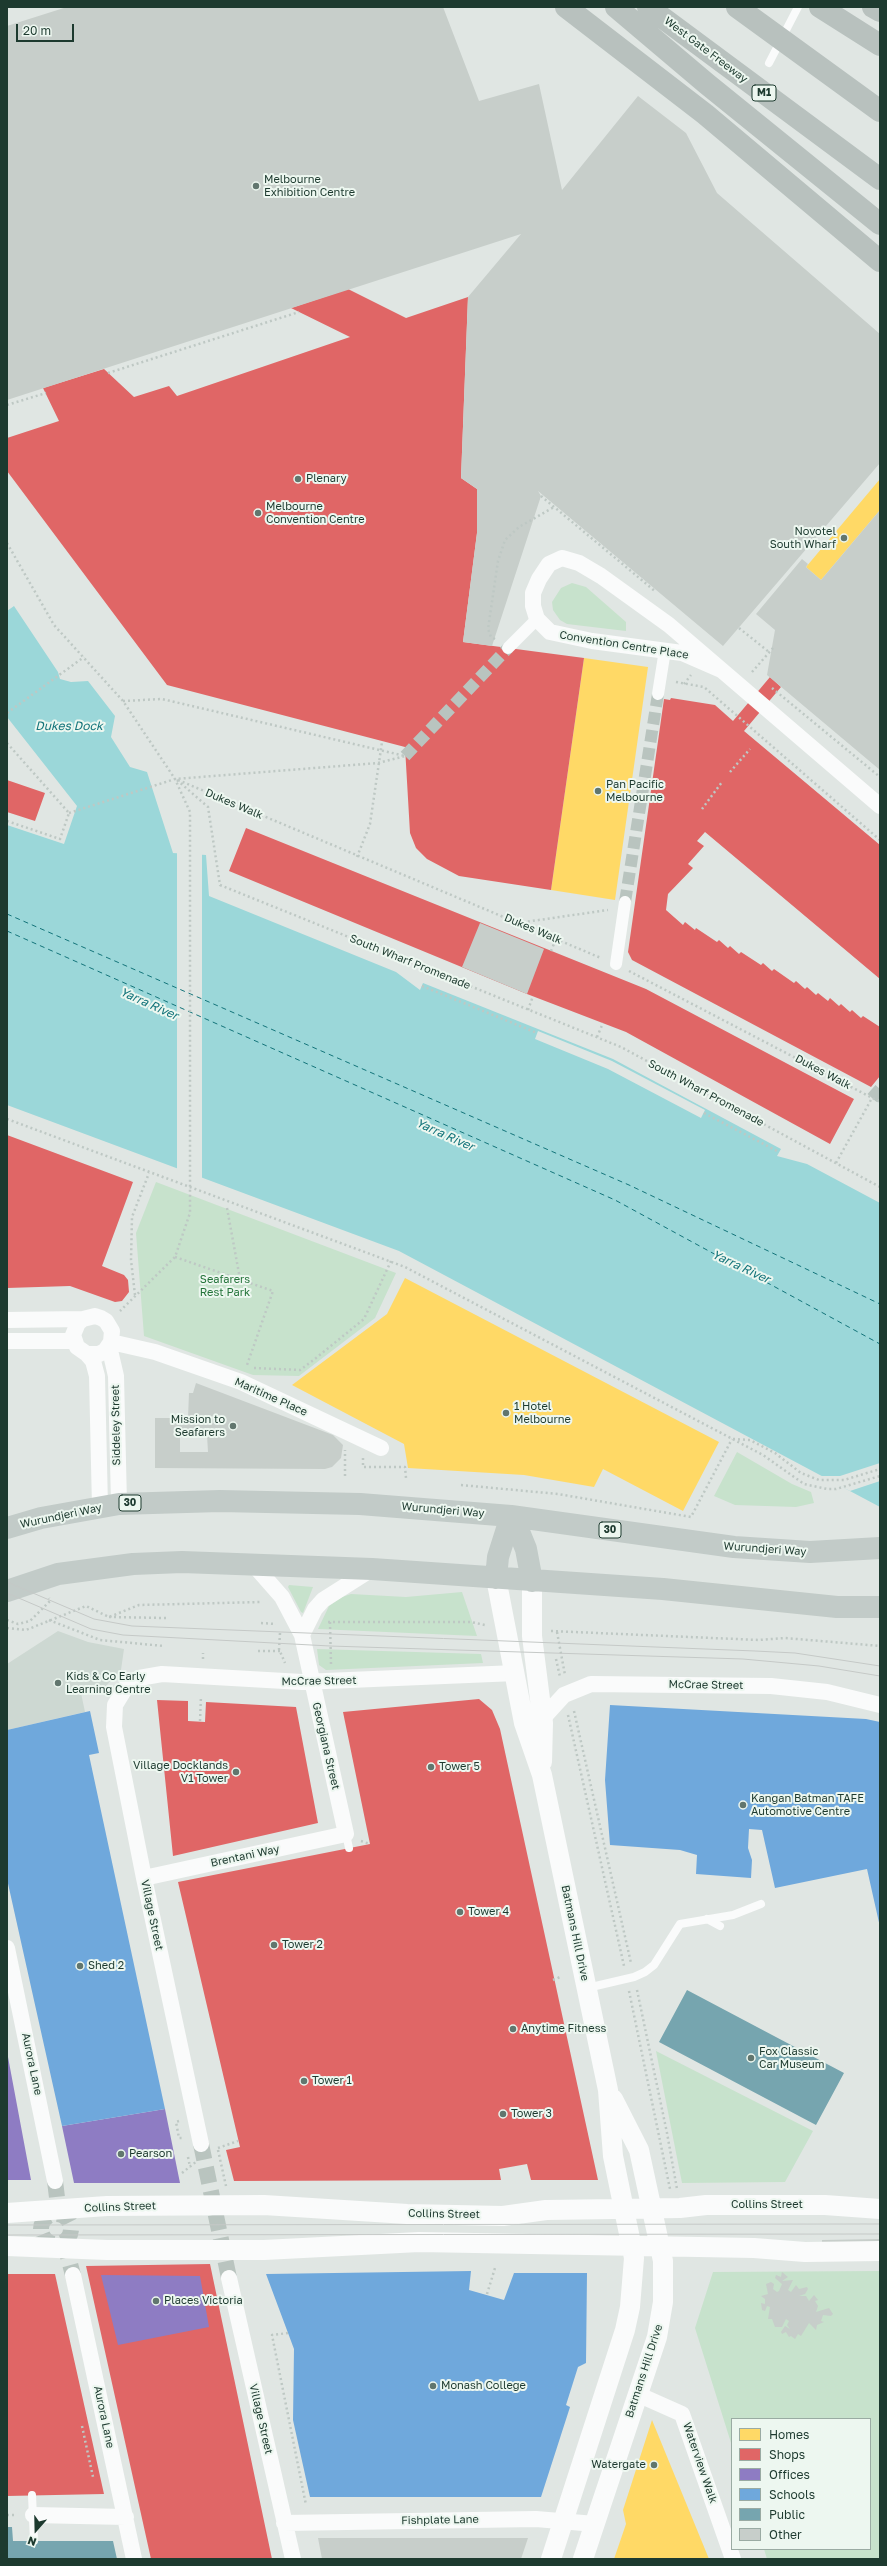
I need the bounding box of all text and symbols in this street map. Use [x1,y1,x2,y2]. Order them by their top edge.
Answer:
street label: West Gate Freeway [662,14,750,86]
scale bar [18,16,76,42]
text: 20 m [23,23,51,38]
road number: M1 [752,85,776,101]
place label: Melbourne Exhibition Centre [264,173,355,199]
marker: Melbourne Exhibition Centre [251,181,261,191]
place label: Plenary [306,472,347,486]
marker: Plenary [293,474,303,484]
place label: Melbourne Convention Centre [266,500,365,526]
marker: Melbourne Convention Centre [253,508,263,518]
place label: Novotel South Wharf [770,525,836,551]
marker: Novotel South Wharf [839,533,849,543]
street label: Convention Centre Place [558,628,690,662]
water label: Dukes Dock [35,719,103,733]
place label: Pan Pacific Melbourne [606,778,664,804]
street label: Dukes Walk [203,786,265,822]
marker: Pan Pacific Melbourne [593,786,603,796]
street label: Dukes Walk [502,911,564,947]
street label: South Wharf Promenade [348,932,472,992]
water label: Yarra River [118,985,180,1023]
street label: Dukes Walk [793,1052,853,1092]
street label: South Wharf Promenade [646,1057,766,1129]
water label: Yarra River [414,1116,476,1154]
water label: Yarra River [710,1247,772,1287]
park label: Seafarers Rest Park [200,1273,250,1299]
street label: Maritime Place [232,1375,310,1419]
street label: Siddeley Street [109,1384,123,1466]
place label: 1 Hotel Melbourne [514,1400,571,1426]
marker: 1 Hotel Melbourne [501,1408,511,1418]
place label: Mission to Seafarers [171,1413,225,1439]
marker: Mission to Seafarers [228,1421,238,1431]
road number: 30 [119,1495,141,1511]
street label: Wurundjeri Way [401,1500,485,1520]
street label: Wurundjeri Way [19,1501,103,1531]
road number: 30 [599,1522,621,1538]
street label: Wurundjeri Way [723,1540,807,1558]
place label: Kids & Co Early Learning Centre [66,1670,151,1696]
street label: McCrae Street [281,1674,357,1688]
marker: Kids & Co Early Learning Centre [53,1678,63,1688]
street label: McCrae Street [668,1678,744,1692]
street label: Georgiana Street [310,1701,342,1791]
place label: Village Docklands V1 Tower [133,1759,228,1785]
place label: Tower 5 [439,1760,480,1774]
marker: Tower 5 [426,1762,436,1772]
marker: Village Docklands V1 Tower [231,1767,241,1777]
place label: Kangan Batman TAFE Automotive Centre [751,1792,864,1818]
marker: Kangan Batman TAFE Automotive Centre [738,1800,748,1810]
street label: Brentani Way [209,1842,281,1870]
street label: Village Street [138,1878,166,1952]
street label: Batmans Hill Drive [558,1884,592,1982]
place label: Tower 4 [468,1905,509,1919]
marker: Tower 4 [455,1907,465,1917]
place label: Tower 2 [282,1938,323,1952]
marker: Tower 2 [269,1940,279,1950]
place label: Shed 2 [88,1959,124,1973]
marker: Shed 2 [75,1961,85,1971]
place label: Anytime Fitness [521,2022,606,2036]
marker: Anytime Fitness [508,2024,518,2034]
street label: Aurora Lane [19,2032,45,2096]
place label: Fox Classic Car Museum [759,2045,824,2071]
marker: Fox Classic Car Museum [746,2053,756,2063]
place label: Tower 1 [312,2074,352,2088]
marker: Tower 1 [299,2076,309,2086]
place label: Tower 3 [511,2107,552,2121]
marker: Tower 3 [498,2109,508,2119]
place label: Pearson [129,2147,172,2161]
marker: Pearson [116,2149,126,2159]
street label: Collins Street [731,2198,803,2212]
street label: Collins Street [84,2199,156,2215]
street label: Collins Street [408,2207,480,2221]
place label: Places Victoria [164,2294,243,2308]
marker: Places Victoria [151,2296,161,2306]
street label: Batmans Hill Drive [623,2323,665,2419]
place label: Monash College [441,2379,526,2393]
marker: Monash College [428,2381,438,2391]
street label: Village Street [246,2382,276,2456]
street label: Aurora Lane [91,2385,117,2449]
legend [731,2418,871,2550]
street label: Waterview Walk [680,2421,720,2505]
text: Homes [769,2427,809,2442]
text: Shops [769,2447,805,2462]
place label: Watergate [591,2458,646,2472]
marker: Watergate [649,2460,659,2470]
text: Offices [769,2467,810,2482]
text: Schools [769,2487,815,2502]
text: Public [769,2507,805,2522]
north arrow [16,2510,56,2550]
street label: Fishplate Lane [401,2513,479,2527]
text: Other [769,2527,802,2542]
text: N [26,2534,38,2549]

